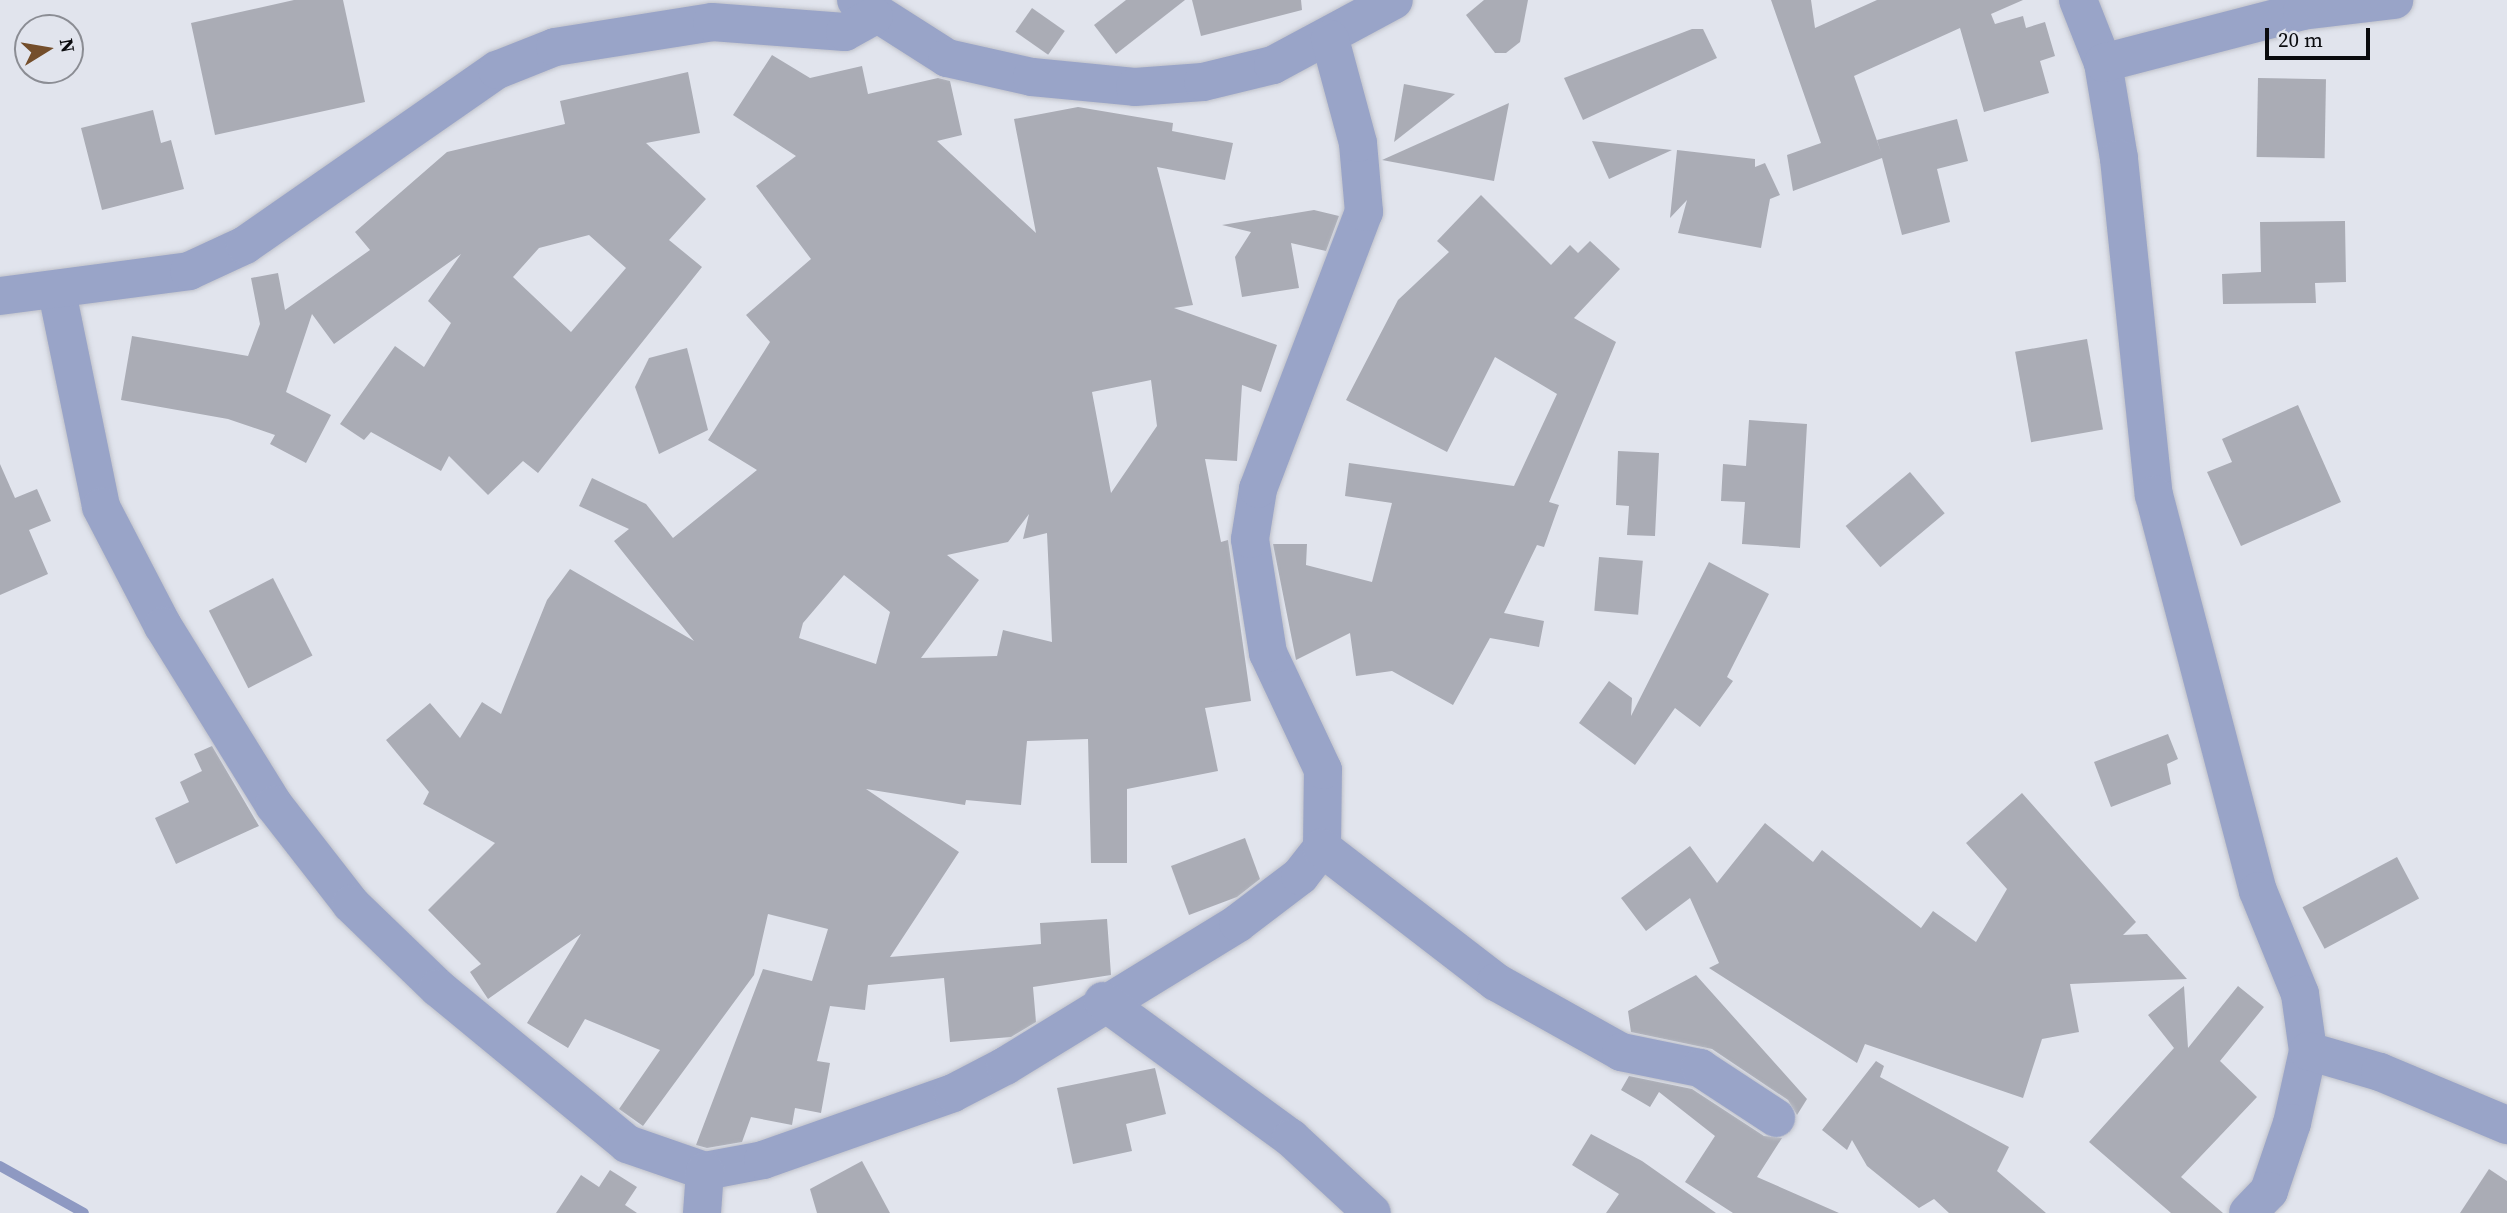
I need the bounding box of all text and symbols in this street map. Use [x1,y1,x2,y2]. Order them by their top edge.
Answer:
north arrow [14,14,84,84]
scale bar [2269,14,2374,58]
text: 20 m [2278,25,2323,54]
text: N [54,36,82,55]

